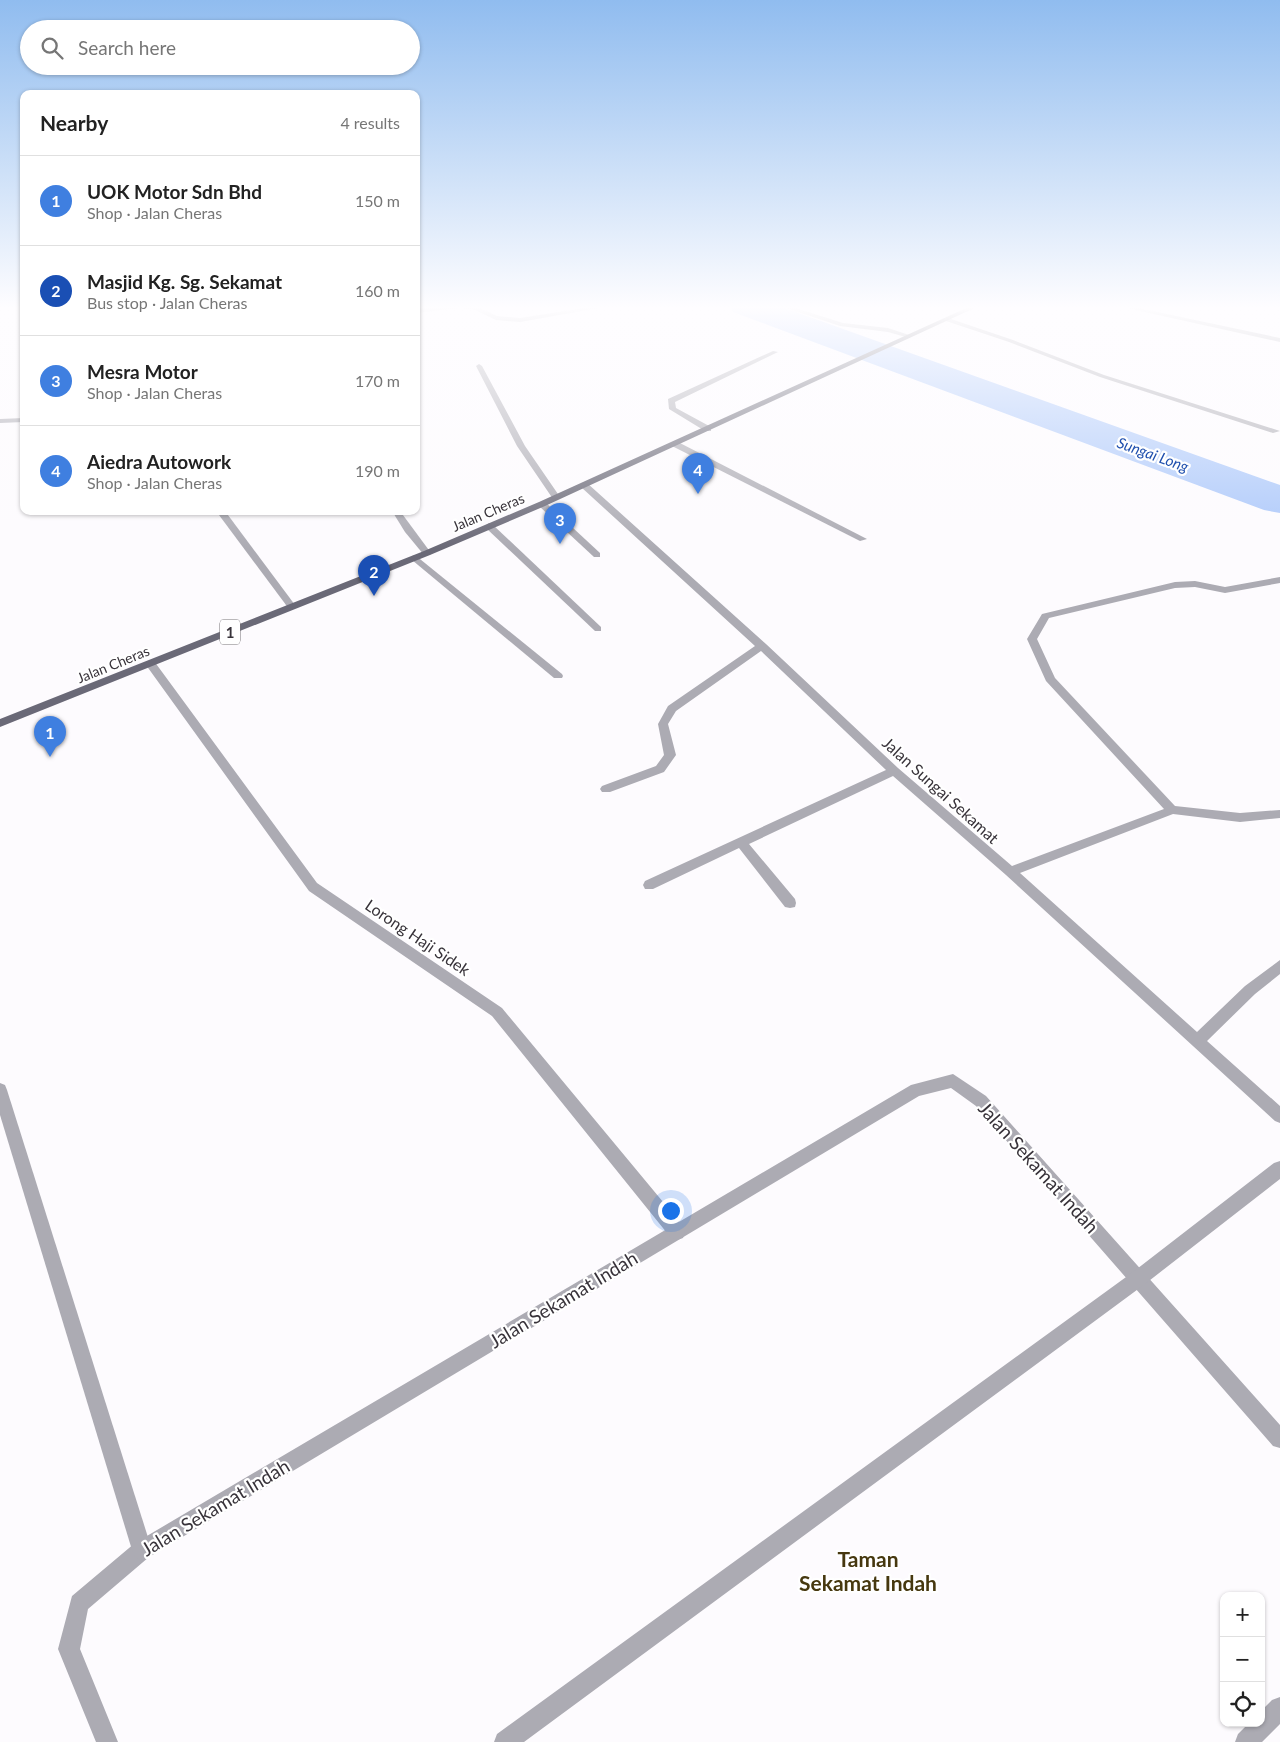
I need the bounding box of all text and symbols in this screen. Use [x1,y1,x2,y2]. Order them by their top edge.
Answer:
search box [20,20,420,75]
icon: search [38,34,66,62]
text: Search here [78,36,176,59]
text: Nearby [40,110,108,135]
text: 4 results [340,113,400,132]
text: UOK Motor Sdn Bhd [87,180,262,203]
text: 1 [51,191,61,210]
text: 150 m [355,191,400,210]
text: Shop · Jalan Cheras [87,203,222,222]
text: Masjid Kg. Sg. Sekamat [87,270,282,293]
text: 2 [51,281,61,300]
text: 160 m [355,281,400,300]
text: Bus stop · Jalan Cheras [87,293,247,312]
text: Mesra Motor [87,360,198,383]
text: 3 [51,371,61,390]
text: 170 m [355,371,400,390]
text: Shop · Jalan Cheras [87,383,222,402]
water label: Sungai Long [1115,433,1192,475]
text: Aiedra Autowork [87,450,231,473]
pin: 4 [682,453,714,494]
text: 4 [51,461,61,480]
text: 190 m [355,461,400,480]
text: Shop · Jalan Cheras [87,473,222,492]
street label: Jalan Cheras [449,489,527,535]
pin: 3 [544,503,576,544]
pin: 2 [358,555,390,596]
road number: 1 [220,620,240,644]
street label: Jalan Cheras [74,642,152,686]
pin: 1 [34,716,66,757]
street label: Jalan Sungai Sekamat [879,733,1003,847]
street label: Lorong Haji Sidek [362,895,475,980]
street label: Jalan Sekamat Indah [974,1097,1104,1237]
your location [658,1198,684,1224]
street label: Jalan Sekamat Indah [485,1246,641,1352]
street label: Jalan Sekamat Indah [137,1454,293,1560]
district label: Taman Sekamat Indah [799,1546,937,1595]
map controls [1220,1592,1265,1727]
button: + [1220,1592,1265,1637]
button: − [1220,1637,1265,1682]
button: locate [1220,1682,1265,1727]

